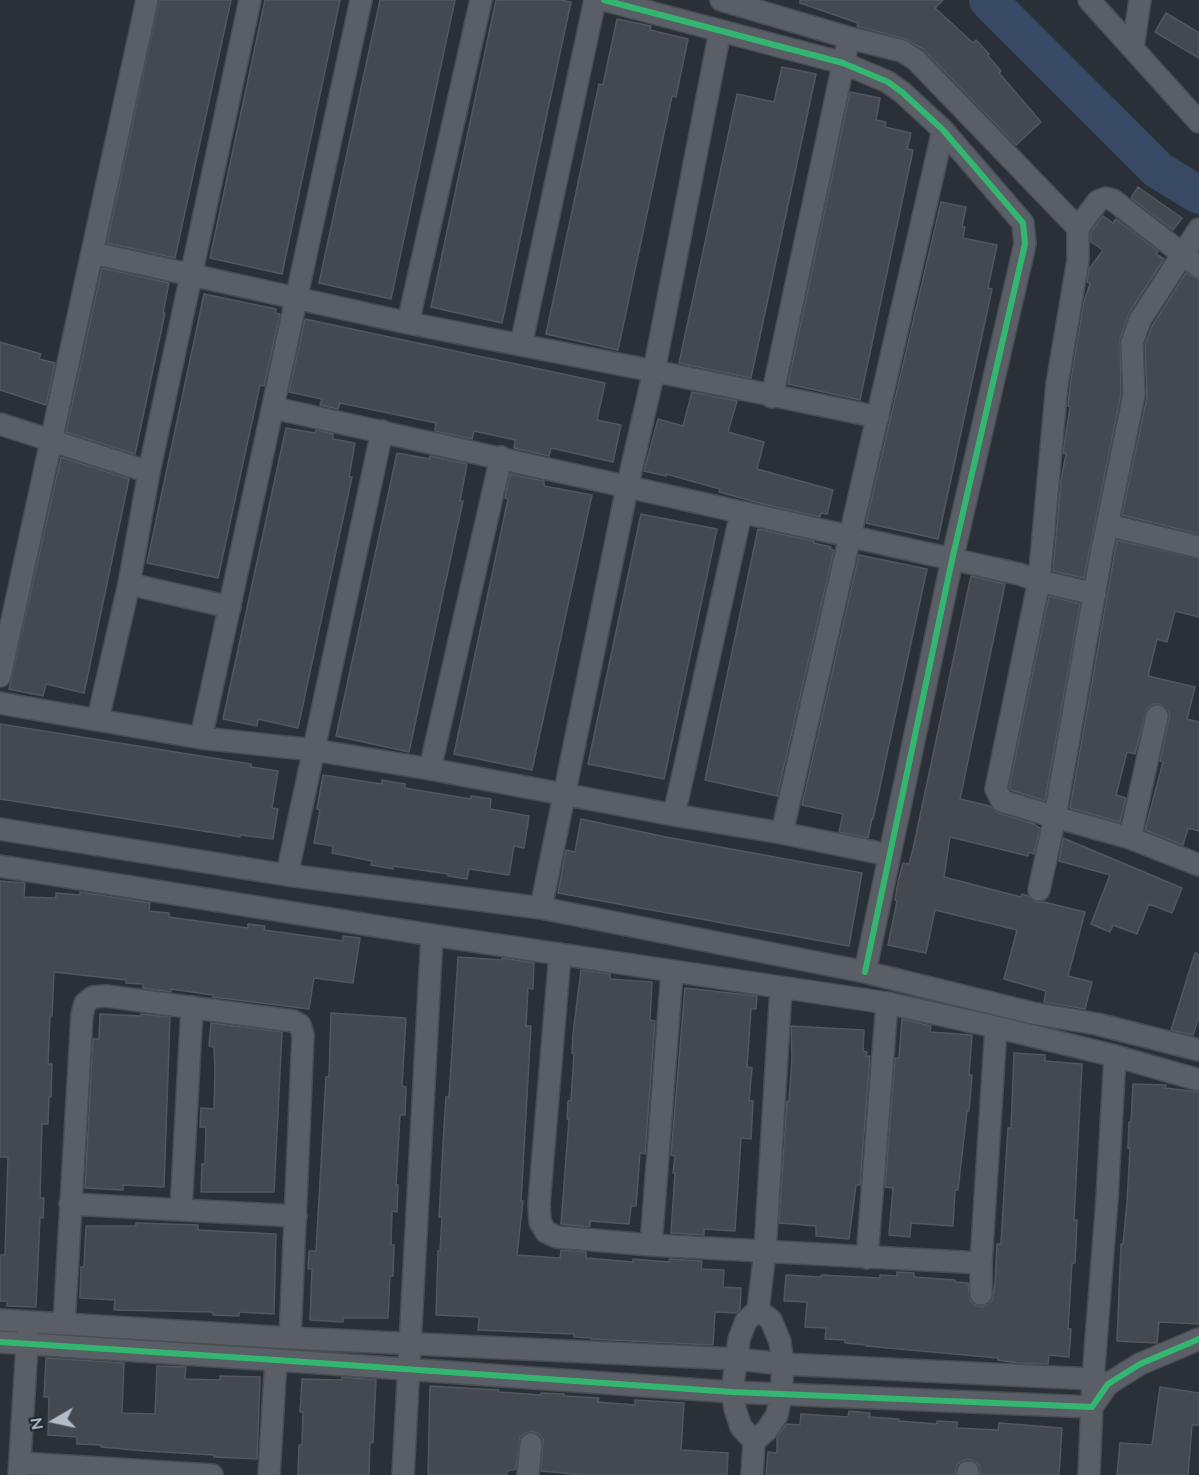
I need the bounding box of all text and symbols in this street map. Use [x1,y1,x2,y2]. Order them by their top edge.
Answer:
north arrow [24,1391,84,1451]
text: N [25,1416,47,1431]

